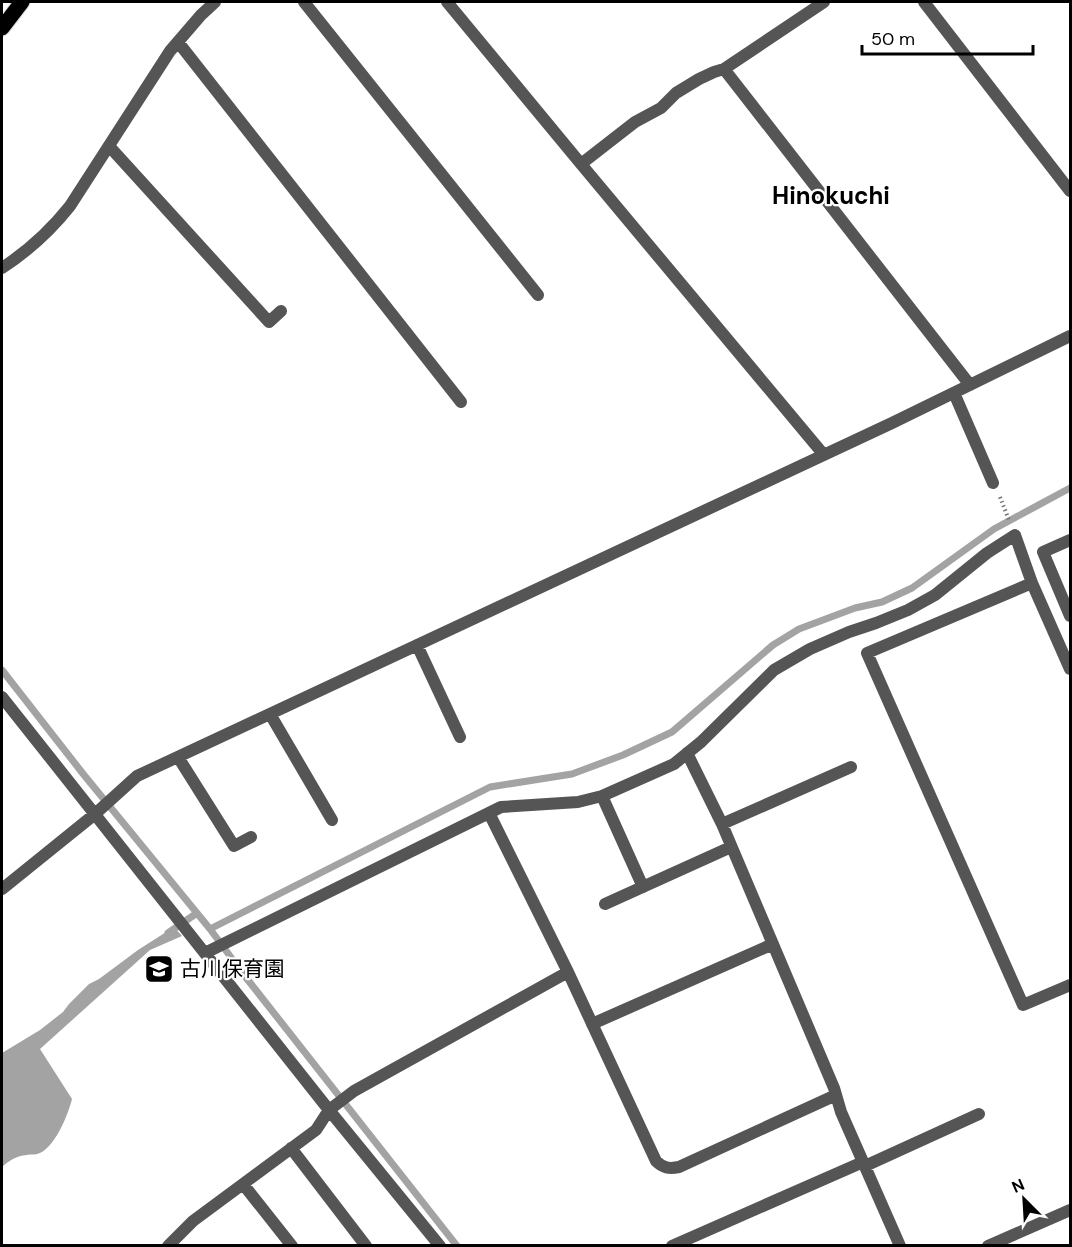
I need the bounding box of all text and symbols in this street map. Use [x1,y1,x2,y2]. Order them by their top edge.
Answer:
scale bar [862,18,1033,56]
text: 50 m [871,27,915,51]
district label: Hinokuchi [772,180,890,211]
school or university icon: 古川保育園 [143,953,175,985]
place label: 古川保育園 [180,955,285,983]
north arrow [994,1169,1054,1229]
text: N [1009,1174,1028,1198]

